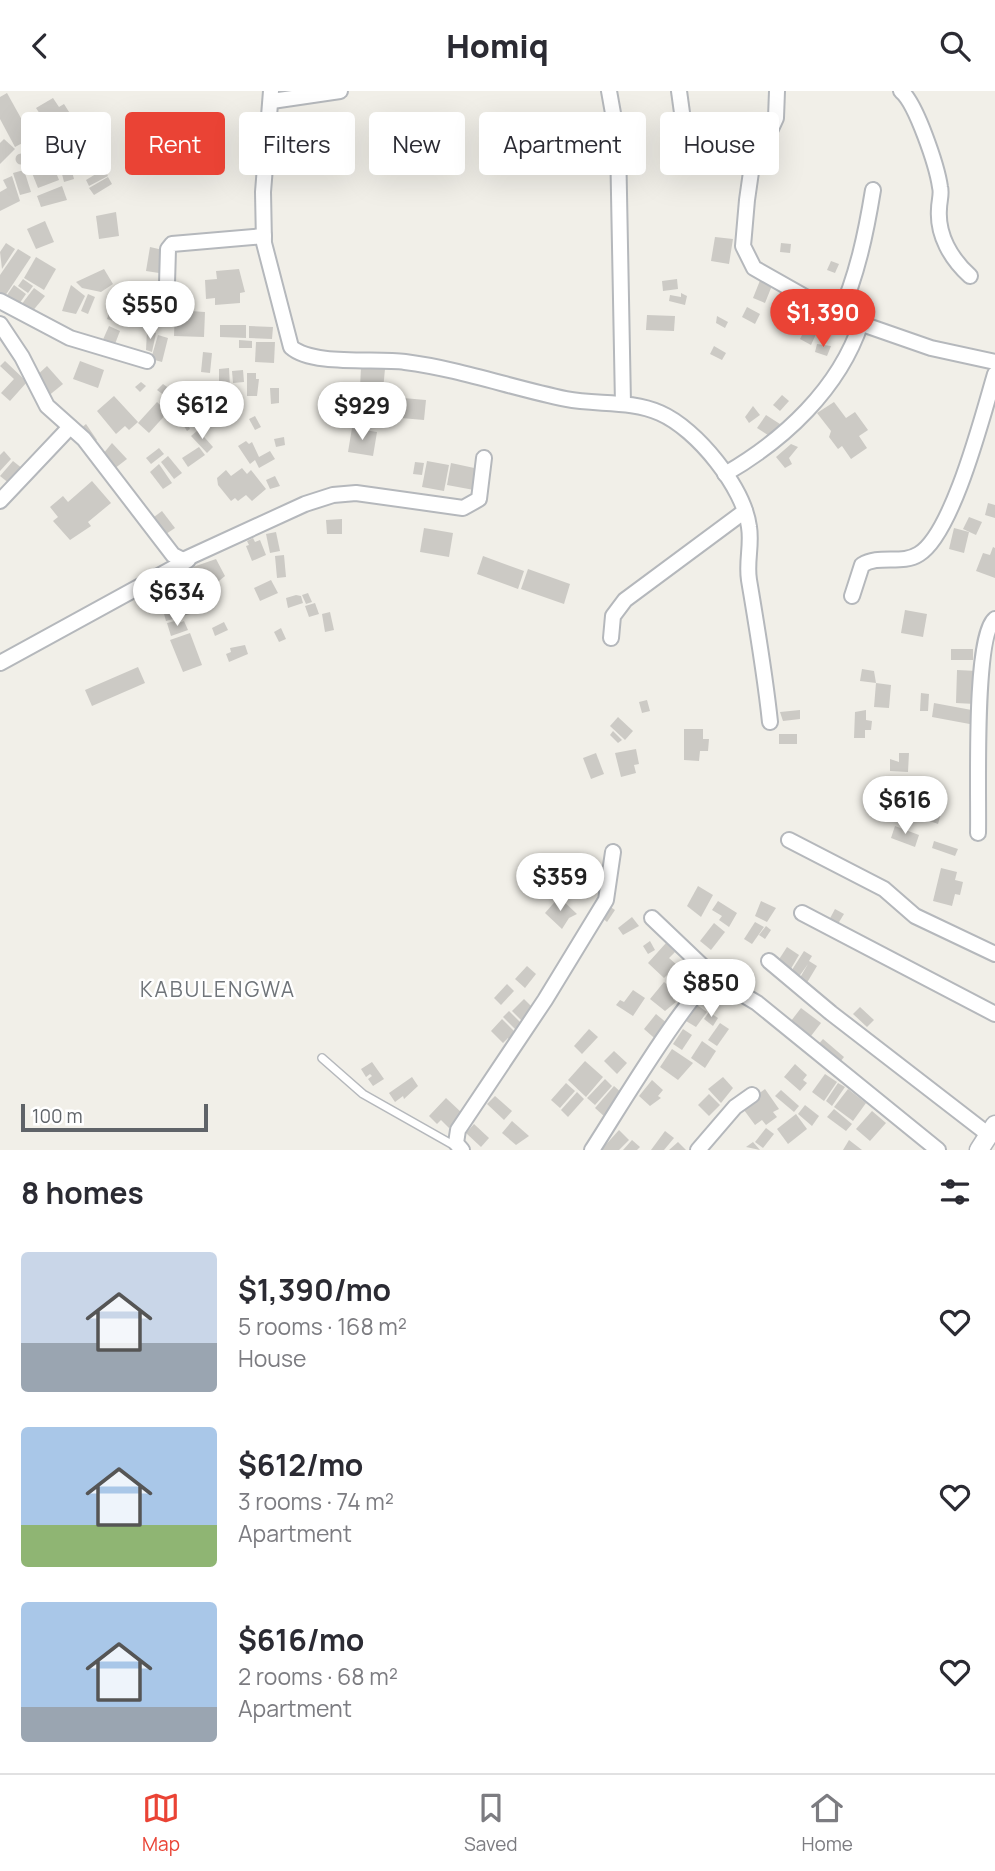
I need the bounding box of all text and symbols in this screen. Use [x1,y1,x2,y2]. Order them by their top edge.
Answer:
text: Homiq [446,24,549,68]
icon: back [21,27,59,65]
icon: search [936,27,974,65]
chip: Buy [21,112,111,175]
chip: Rent [125,112,225,175]
chip: Filters [239,112,355,175]
chip: New [369,112,465,175]
chip: Apartment [479,112,646,175]
chip: House [660,112,779,175]
pin: $550 [109,281,191,341]
text: $550 [122,288,178,320]
pin: $1,390 [766,289,880,349]
text: $1,390 [786,296,860,328]
pin: $612 [161,381,243,441]
pin: $929 [321,383,403,442]
text: $612 [176,388,228,420]
text: $929 [334,389,390,421]
pin: $634 [136,568,218,628]
text: $634 [149,575,205,607]
pin: $616 [864,777,946,836]
text: $616 [879,783,931,815]
pin: $359 [519,853,601,913]
text: $359 [532,860,588,892]
pin: $850 [670,960,752,1019]
text: $850 [682,966,740,998]
district label: KABULENGWA [140,975,296,1003]
scale bar [21,1101,208,1133]
text: 100 m [32,1103,83,1129]
text: 8 homes [21,1172,144,1213]
icon: filters [936,1173,974,1211]
text: $1,390/mo [238,1269,391,1310]
icon: home [77,1280,161,1364]
icon: heart [936,1303,974,1341]
text: 5 rooms · 168 m² [238,1310,407,1342]
text: House [238,1342,307,1374]
text: $612/mo [238,1444,363,1485]
icon: home [77,1455,161,1539]
icon: heart [936,1478,974,1516]
text: 3 rooms · 74 m² [238,1485,394,1517]
text: Apartment [238,1517,352,1549]
text: $616/mo [238,1619,364,1660]
icon: home [77,1630,161,1714]
icon: heart [936,1653,974,1691]
text: 2 rooms · 68 m² [238,1660,398,1692]
text: Apartment [238,1692,352,1724]
tab: Map [142,1789,180,1857]
tab: Saved [464,1789,518,1857]
tab: Home [802,1789,853,1857]

